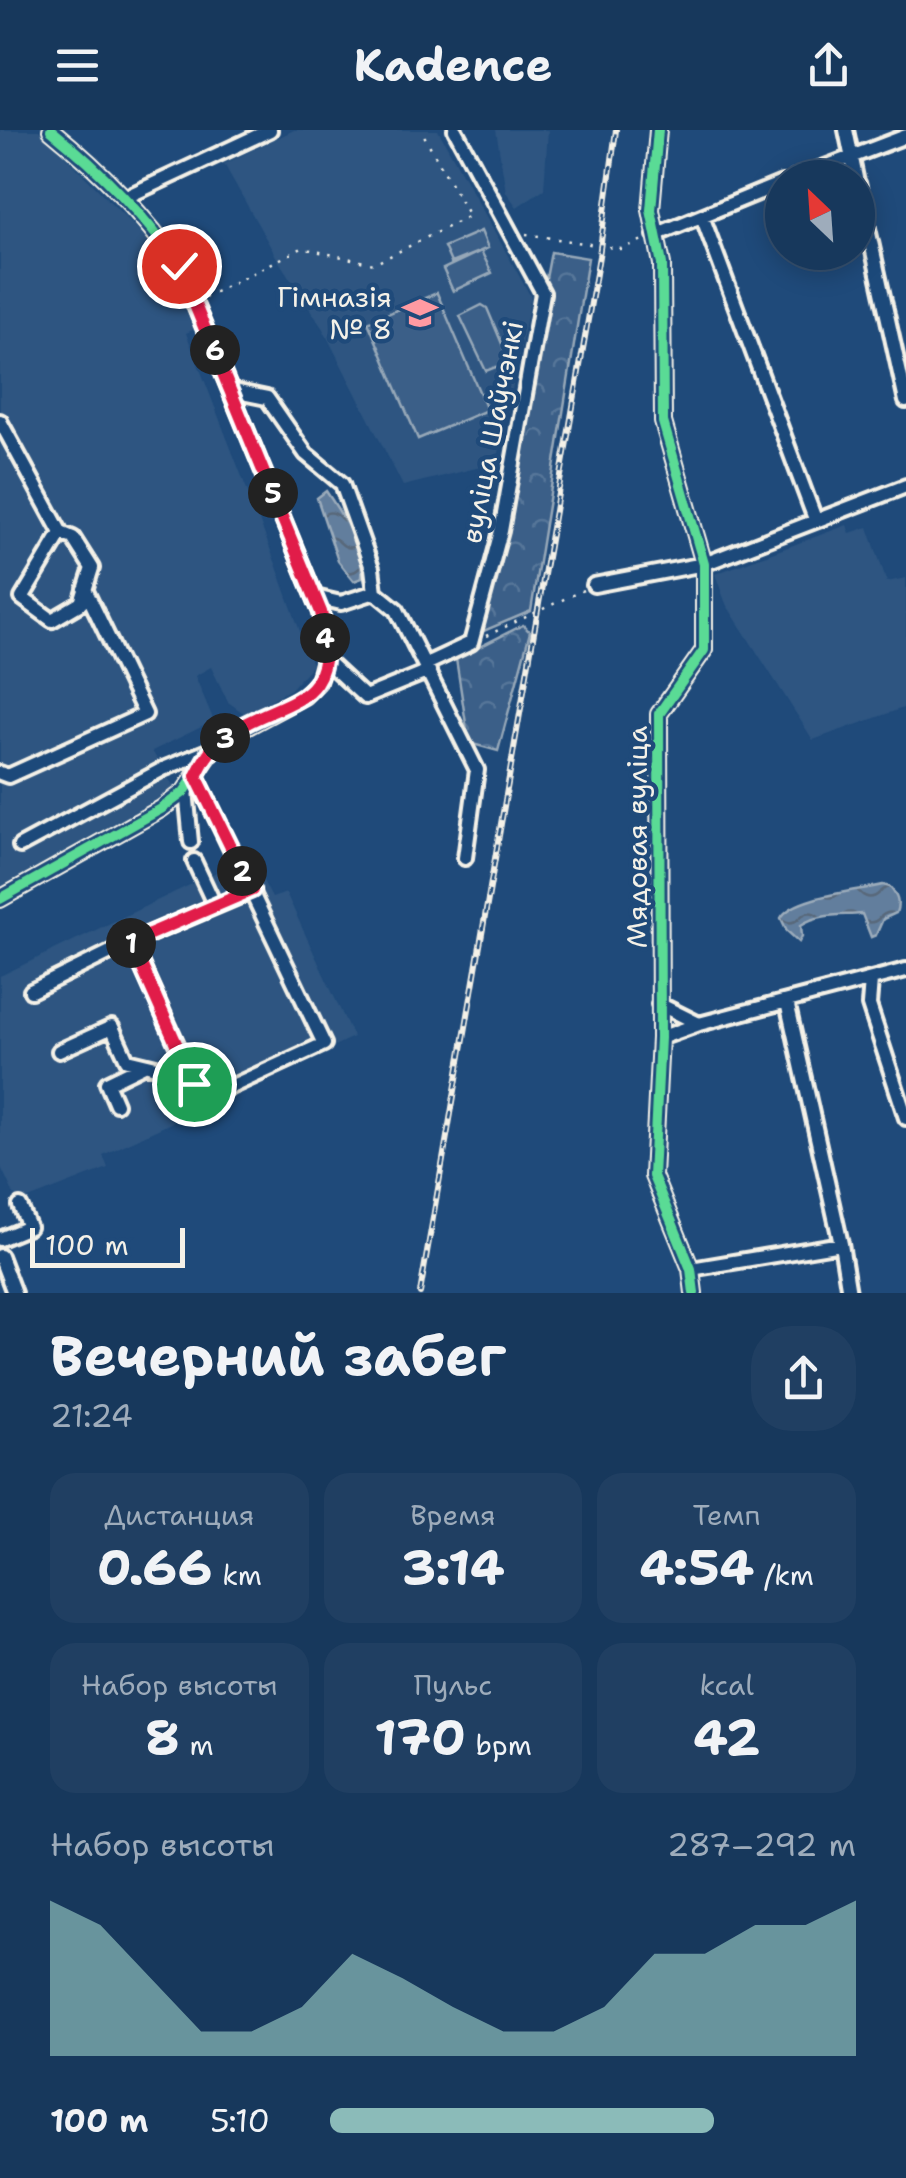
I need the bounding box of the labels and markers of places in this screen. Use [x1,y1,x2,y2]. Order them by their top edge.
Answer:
pin [137,224,222,309]
place label: Гімназія № 8 [277,278,392,348]
school or university icon: Гімназія № 8 [401,294,439,332]
pin: 6 [190,325,240,375]
pin: 5 [248,468,298,518]
pin: 4 [300,613,350,663]
pin: 3 [200,713,250,763]
pin: 2 [217,846,267,896]
pin: 1 [106,918,156,968]
pin [152,1042,237,1127]

